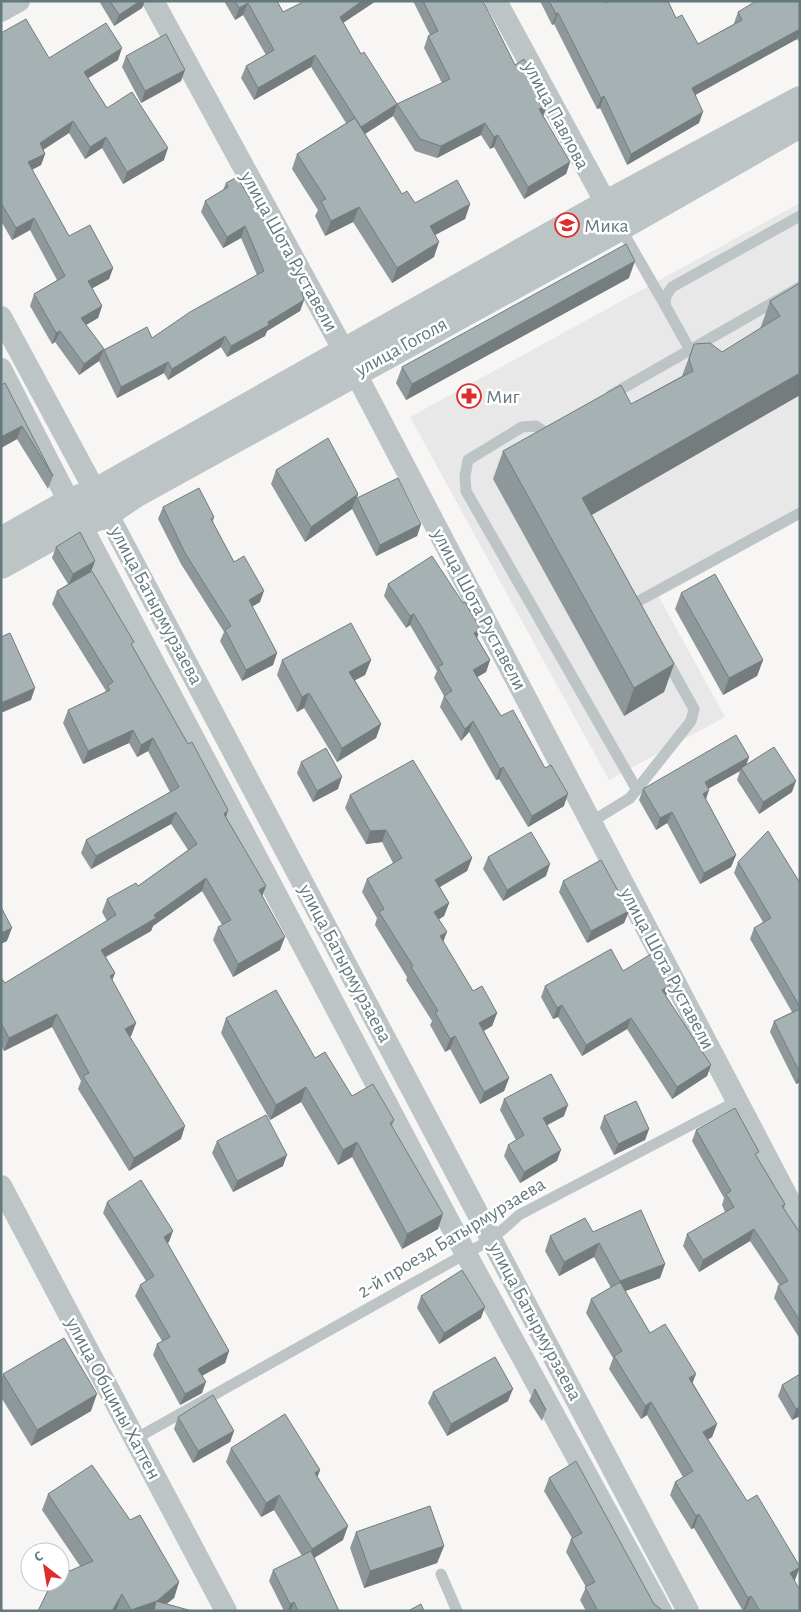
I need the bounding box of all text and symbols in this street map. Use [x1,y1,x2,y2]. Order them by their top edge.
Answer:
street label: улица Павлова [519,57,593,173]
street label: улица Шота Руставели [236,167,341,335]
school or university icon: Мика [554,212,580,238]
place label: Мика [584,216,629,236]
street label: улица Гоголя [351,314,451,381]
pharmacy icon: Миг [456,383,482,409]
place label: Миг [486,387,520,407]
street label: улица Батырмурзаева [105,522,206,688]
street label: улица Шота Руставели [428,525,530,693]
street label: улица Батырмурзаева [294,880,395,1046]
street label: улица Шота Руставели [616,884,718,1052]
street label: 2-й проезд Батырмурзаева [354,1174,549,1302]
street label: улица Батырмурзаева [484,1238,585,1404]
street label: улица Общины Хаттен [61,1313,164,1483]
north arrow [20,1542,70,1592]
text: С [32,1549,46,1565]

